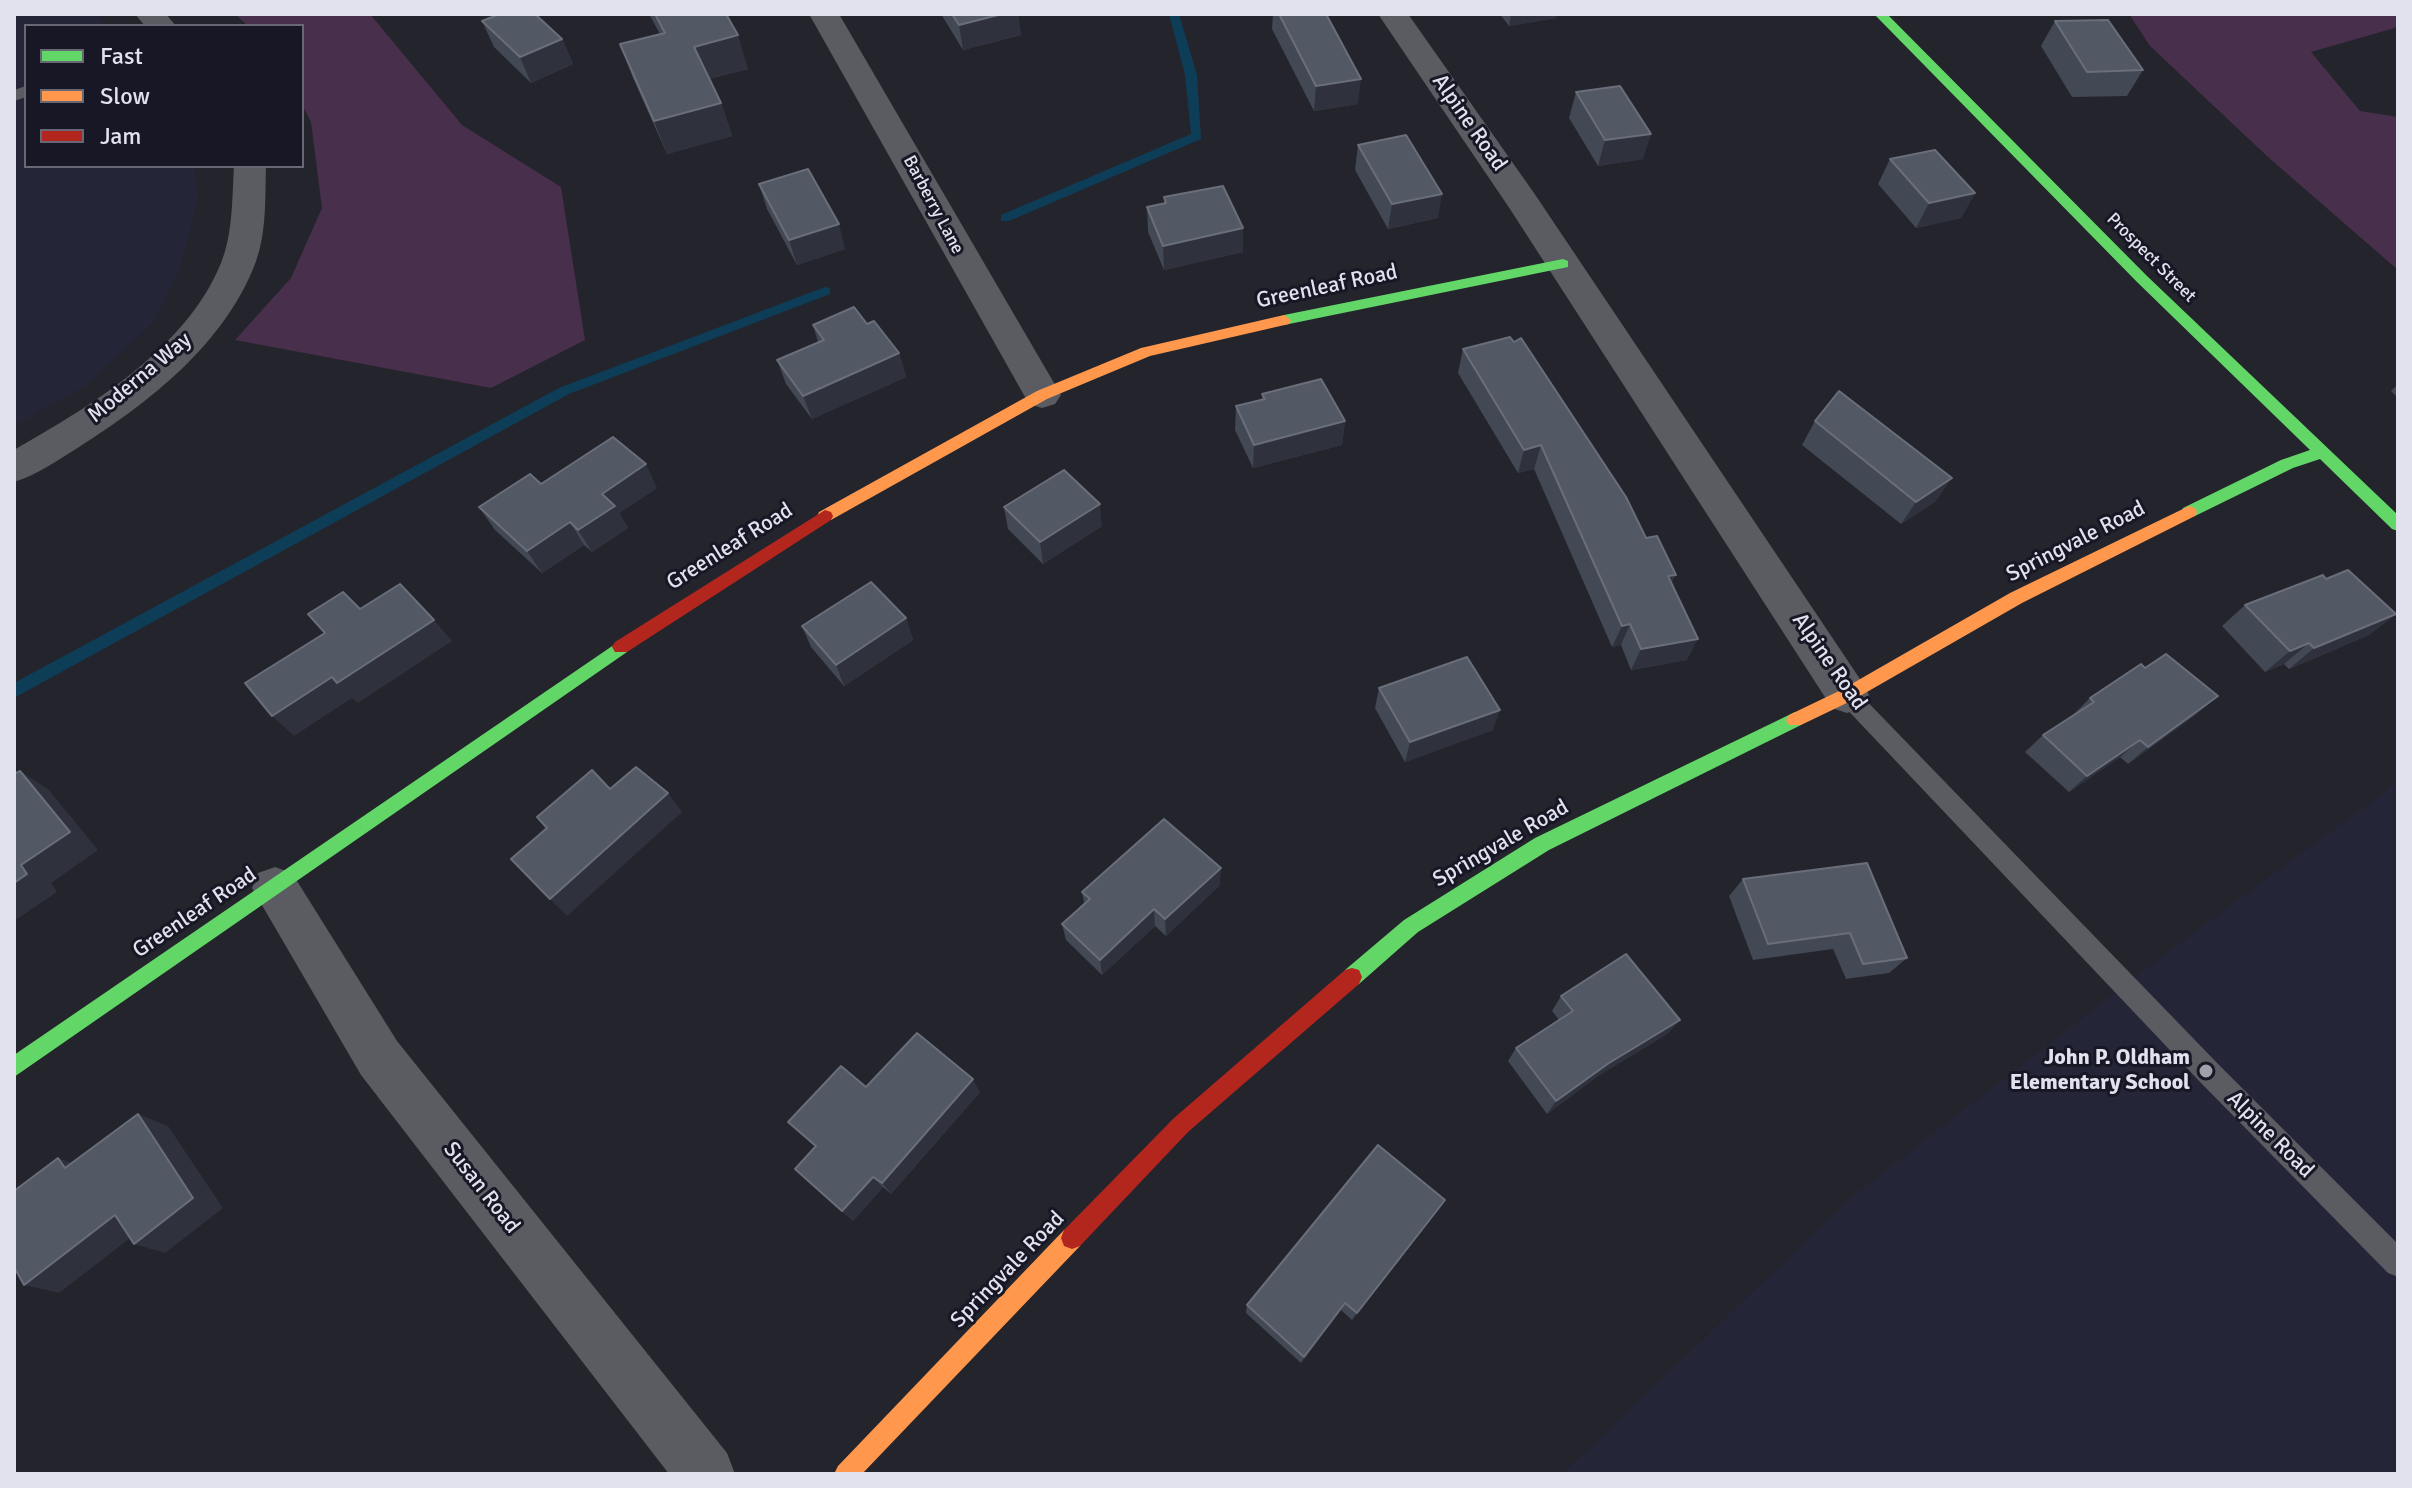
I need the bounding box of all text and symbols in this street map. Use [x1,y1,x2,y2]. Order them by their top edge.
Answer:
legend [24,24,304,168]
text: Fast [100,41,143,71]
street label: Alpine Road [1426,69,1512,177]
text: Slow [100,81,150,111]
text: Jam [100,121,141,151]
street label: Barberry Lane [898,152,968,258]
street label: Prospect Street [2102,209,2200,307]
street label: Greenleaf Road [1254,259,1400,315]
street label: Moderna Way [83,327,197,429]
street label: Springvale Road [2002,496,2150,588]
street label: Greenleaf Road [662,498,798,596]
street label: Alpine Road [1786,608,1872,716]
street label: Springvale Road [1428,795,1574,893]
street label: Greenleaf Road [128,862,262,964]
place label: John P. Oldham Elementary School [2010,1045,2190,1096]
marker: John P. Oldham Elementary School [2197,1062,2215,1080]
street label: Alpine Road [2221,1086,2319,1184]
street label: Susan Road [437,1137,525,1239]
street label: Springvale Road [946,1206,1070,1334]

